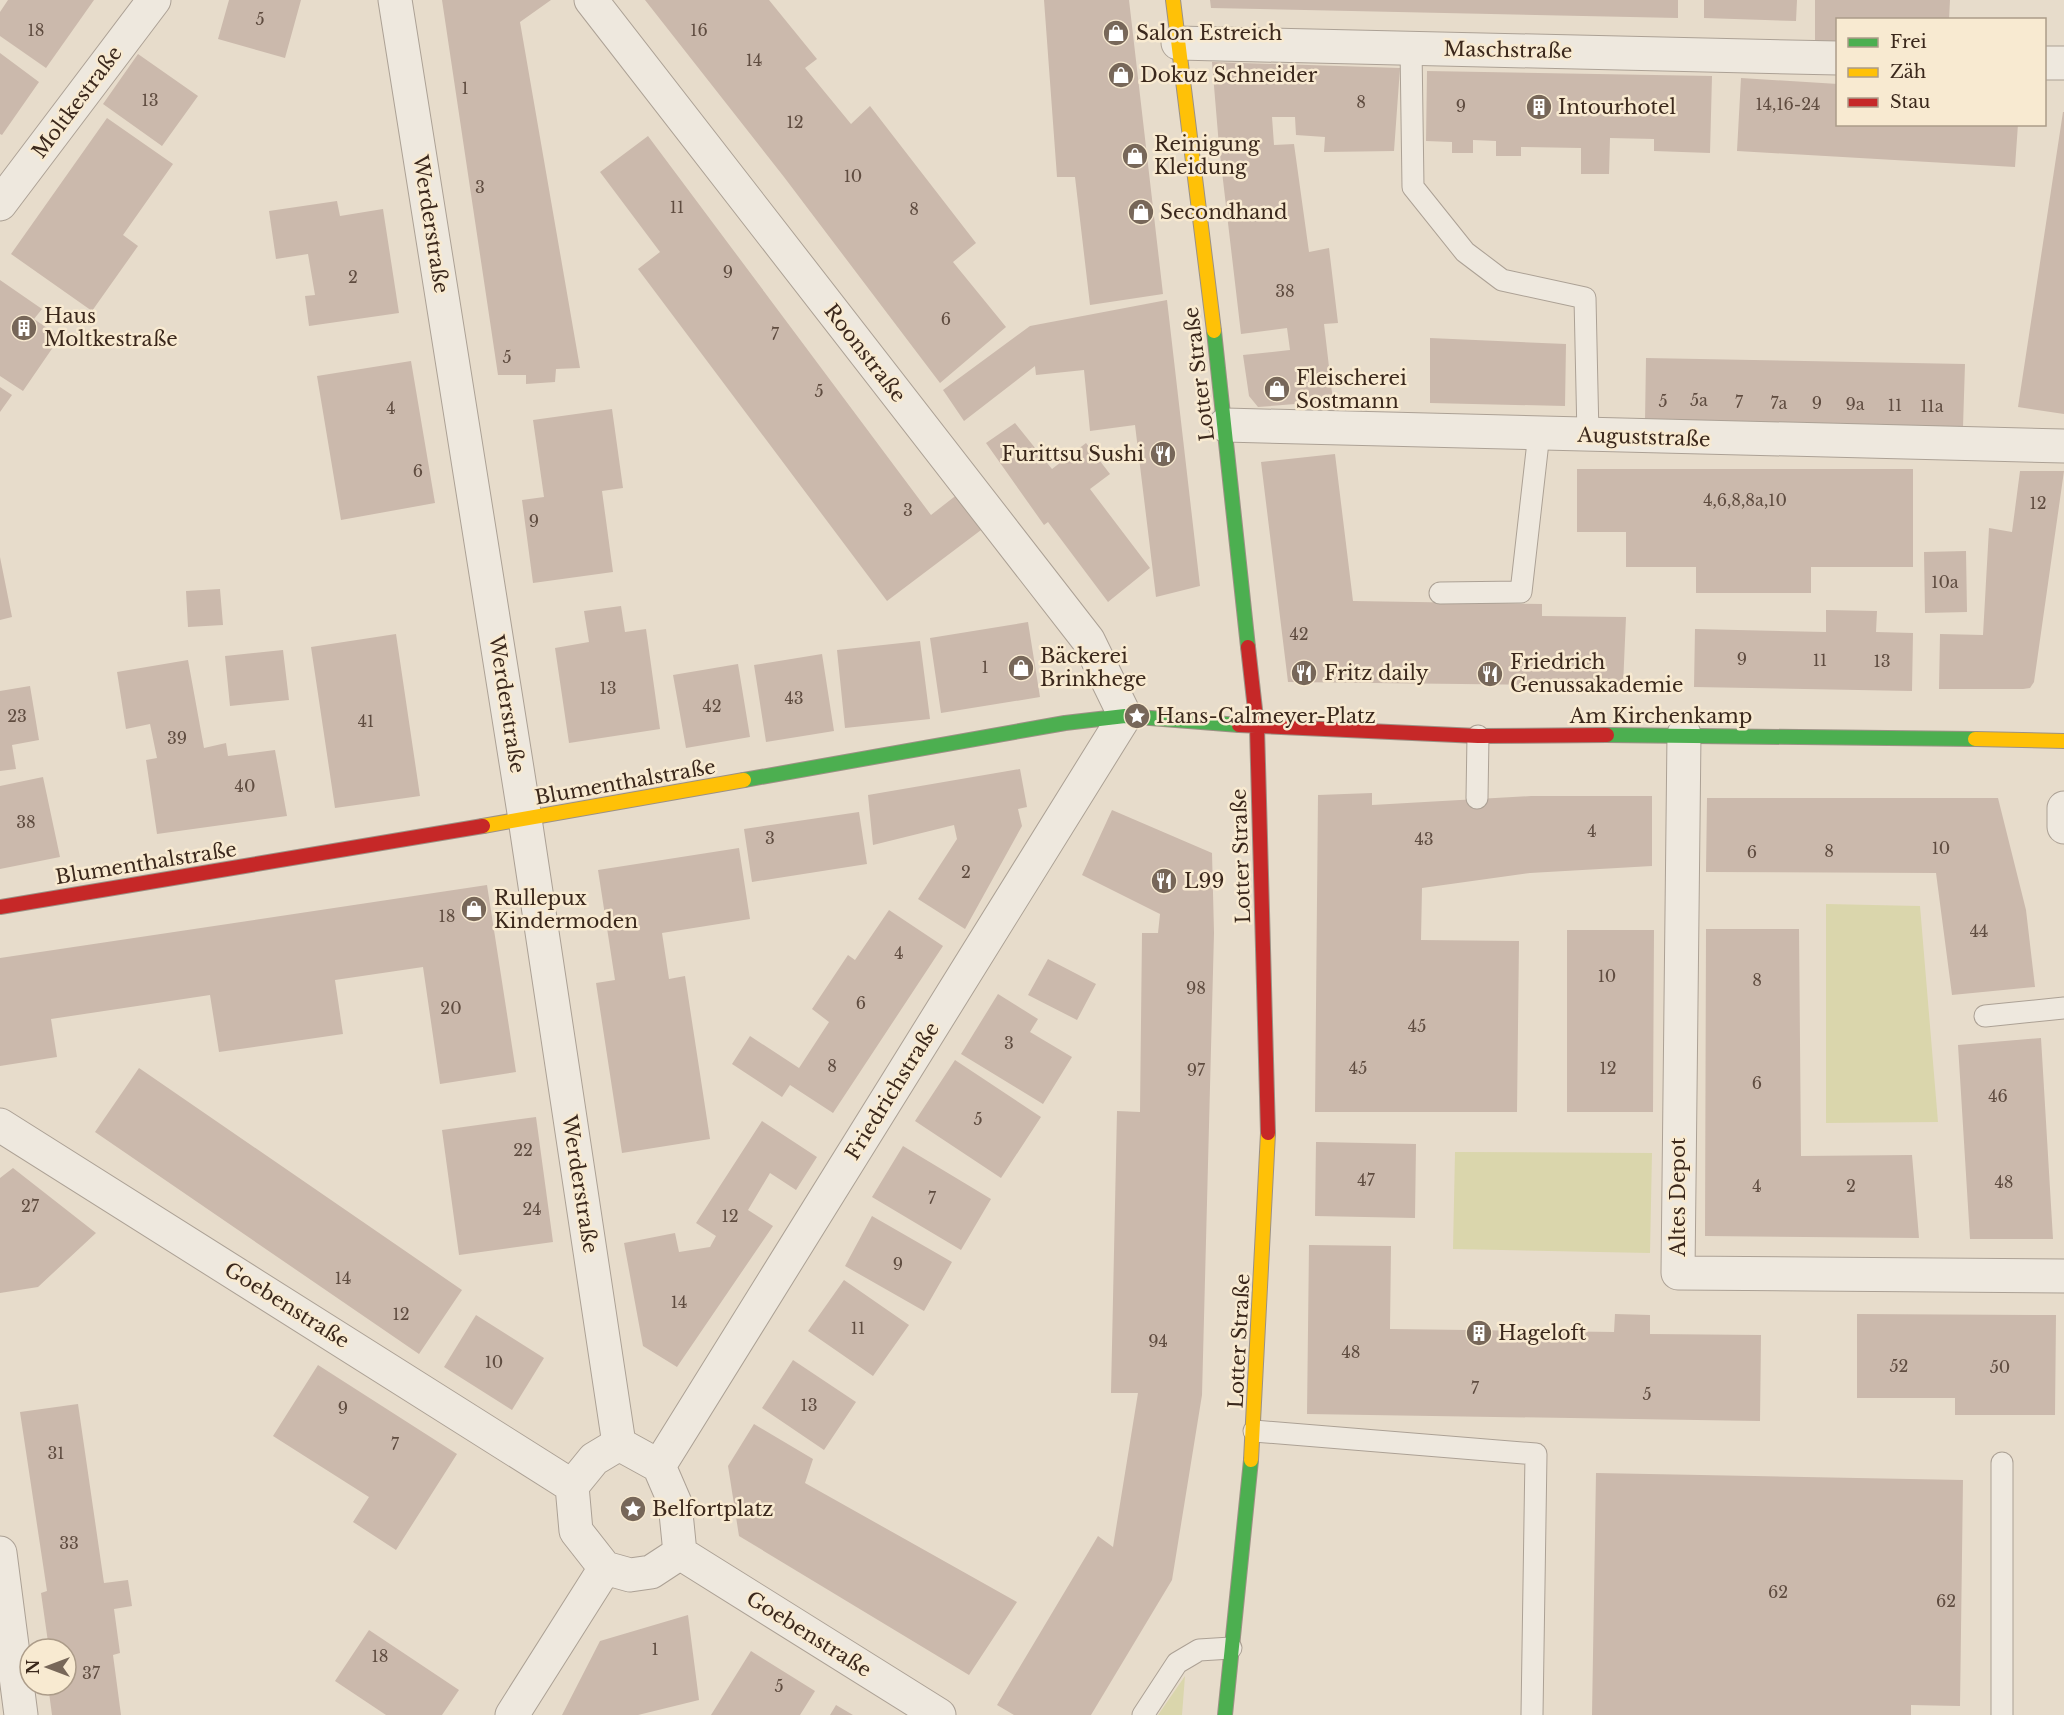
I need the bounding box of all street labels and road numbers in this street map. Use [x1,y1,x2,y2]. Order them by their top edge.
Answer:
street label: Maschstraße [1443,37,1573,63]
street label: Moltkestraße [27,41,127,163]
street label: Werderstraße [408,152,454,295]
street label: Roonstraße [819,299,911,407]
street label: Lotter Straße [1179,306,1219,442]
street label: Auguststraße [1576,423,1711,451]
street label: Werderstraße [484,632,530,775]
street label: Am Kirchenkamp [1569,704,1752,728]
street label: Blumenthalstraße [533,754,717,810]
street label: Lotter Straße [1227,788,1255,924]
street label: Blumenthalstraße [54,837,238,889]
street label: Friedrichstraße [840,1018,944,1164]
street label: Werderstraße [557,1112,603,1255]
street label: Altes Depot [1666,1137,1690,1258]
street label: Goebenstraße [220,1257,354,1353]
street label: Lotter Straße [1223,1273,1255,1409]
street label: Goebenstraße [742,1586,876,1682]

